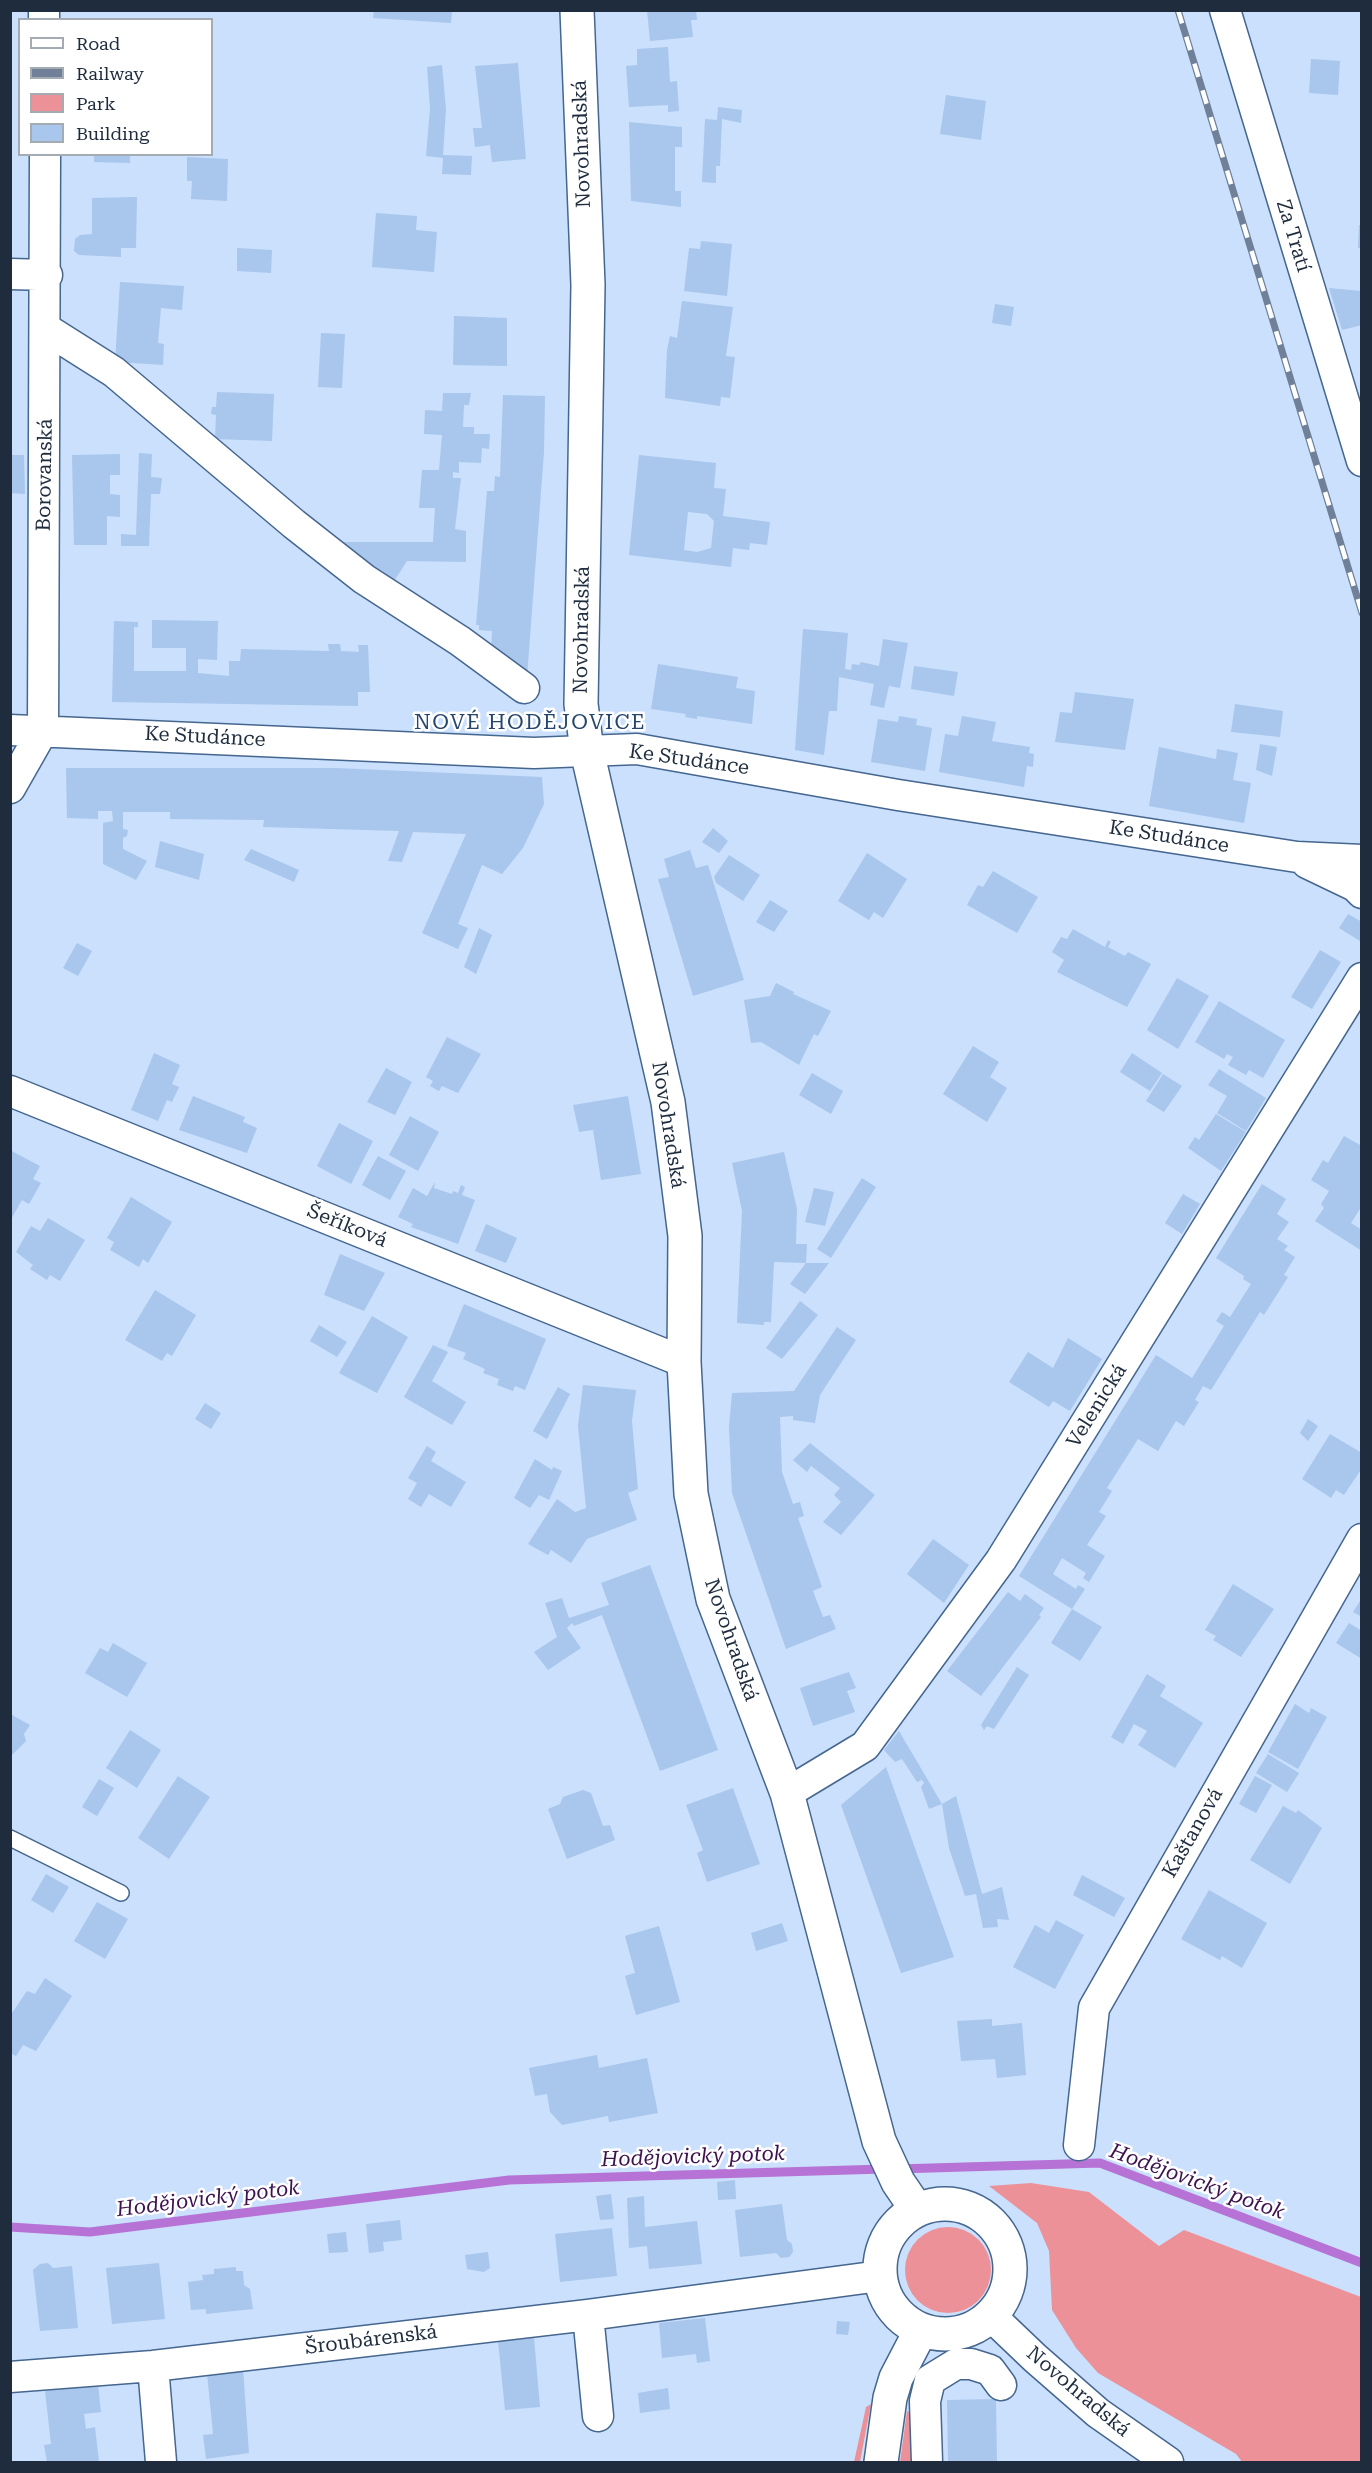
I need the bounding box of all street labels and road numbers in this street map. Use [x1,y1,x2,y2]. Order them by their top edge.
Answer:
street label: Novohradská [568,80,596,208]
street label: Za Tratí [1271,197,1315,275]
street label: Borovanská [32,418,58,532]
street label: Novohradská [569,566,595,694]
street label: Ke Studánce [144,722,266,752]
street label: Ke Studánce [627,740,751,780]
street label: Ke Studánce [1107,816,1231,858]
street label: Novohradská [646,1060,690,1190]
street label: Šeříková [303,1199,391,1253]
street label: Velenická [1062,1360,1132,1452]
street label: Novohradská [699,1576,763,1704]
street label: Kaštanová [1158,1784,1228,1882]
street label: Šroubárenská [304,2320,438,2360]
street label: Novohradská [1021,2342,1135,2442]

